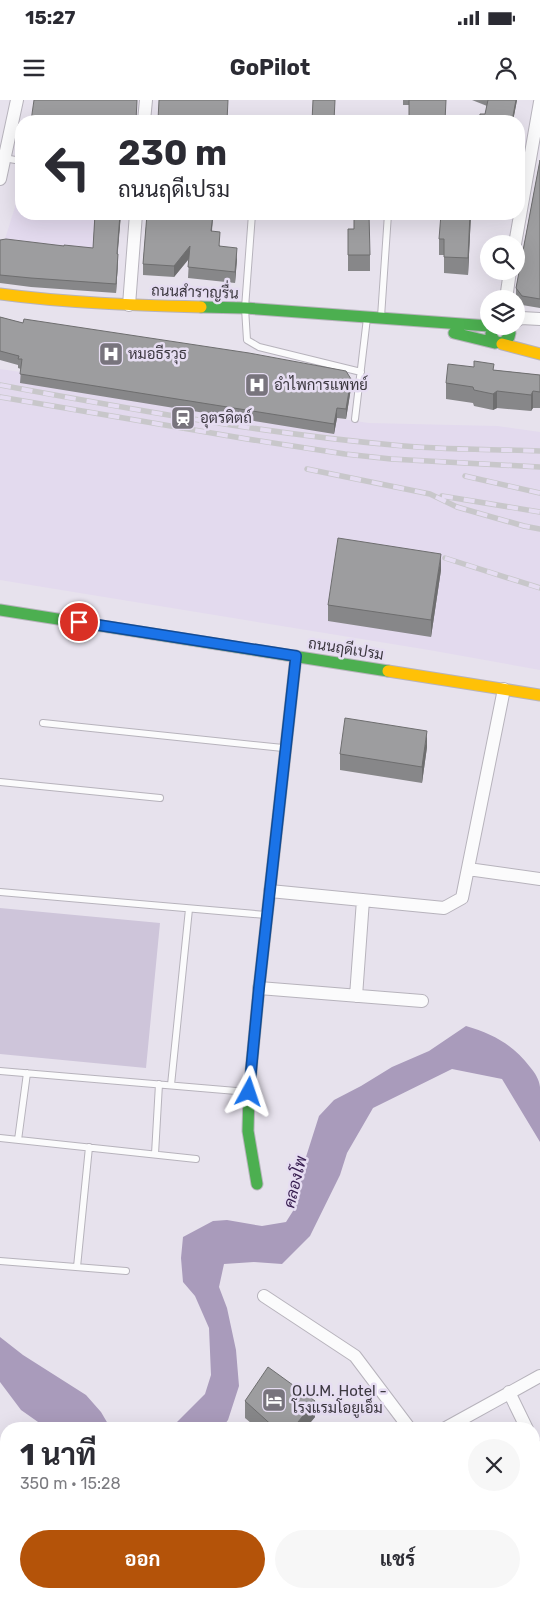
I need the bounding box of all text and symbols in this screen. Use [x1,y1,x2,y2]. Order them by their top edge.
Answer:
text: 15:27 [25,6,76,29]
icon: menu [20,54,48,82]
text: GoPilot [230,54,310,81]
icon: person [492,54,520,82]
text: 230 m [118,132,227,174]
icon: left [35,135,100,200]
text: ถนนฤดีเปรม [118,176,230,203]
map controls [480,235,525,335]
button: search [480,235,525,280]
street label: ถนนสำราญรื่น [151,275,239,303]
button: layers [480,290,525,335]
hospital icon: หมอธีรวุธ [98,341,124,367]
place label: หมอธีรวุธ [128,344,187,365]
hospital icon: อำไพการแพทย์ [244,372,270,398]
place label: อำไพการแพทย์ [274,375,368,394]
station icon: อุตรดิตถ์ [170,405,196,431]
place label: อุตรดิตถ์ [200,408,252,429]
pin [58,601,100,643]
icon: arrive [65,608,93,636]
street label: ถนนฤดีเปรม [307,633,385,664]
position arrow [222,1065,274,1117]
water label: คลองโพ [277,1153,311,1210]
place label: O.U.M. Hotel - โรงแรมโอยูเอ็ม [291,1382,387,1418]
hotel icon: O.U.M. Hotel - โรงแรมโอยูเอ็ม [261,1387,287,1413]
text: 1 นาที [20,1437,96,1473]
button: close [468,1439,520,1491]
text: 350 m · 15:28 [20,1474,121,1493]
button: ออก [20,1530,265,1588]
button: แชร์ [275,1530,520,1588]

